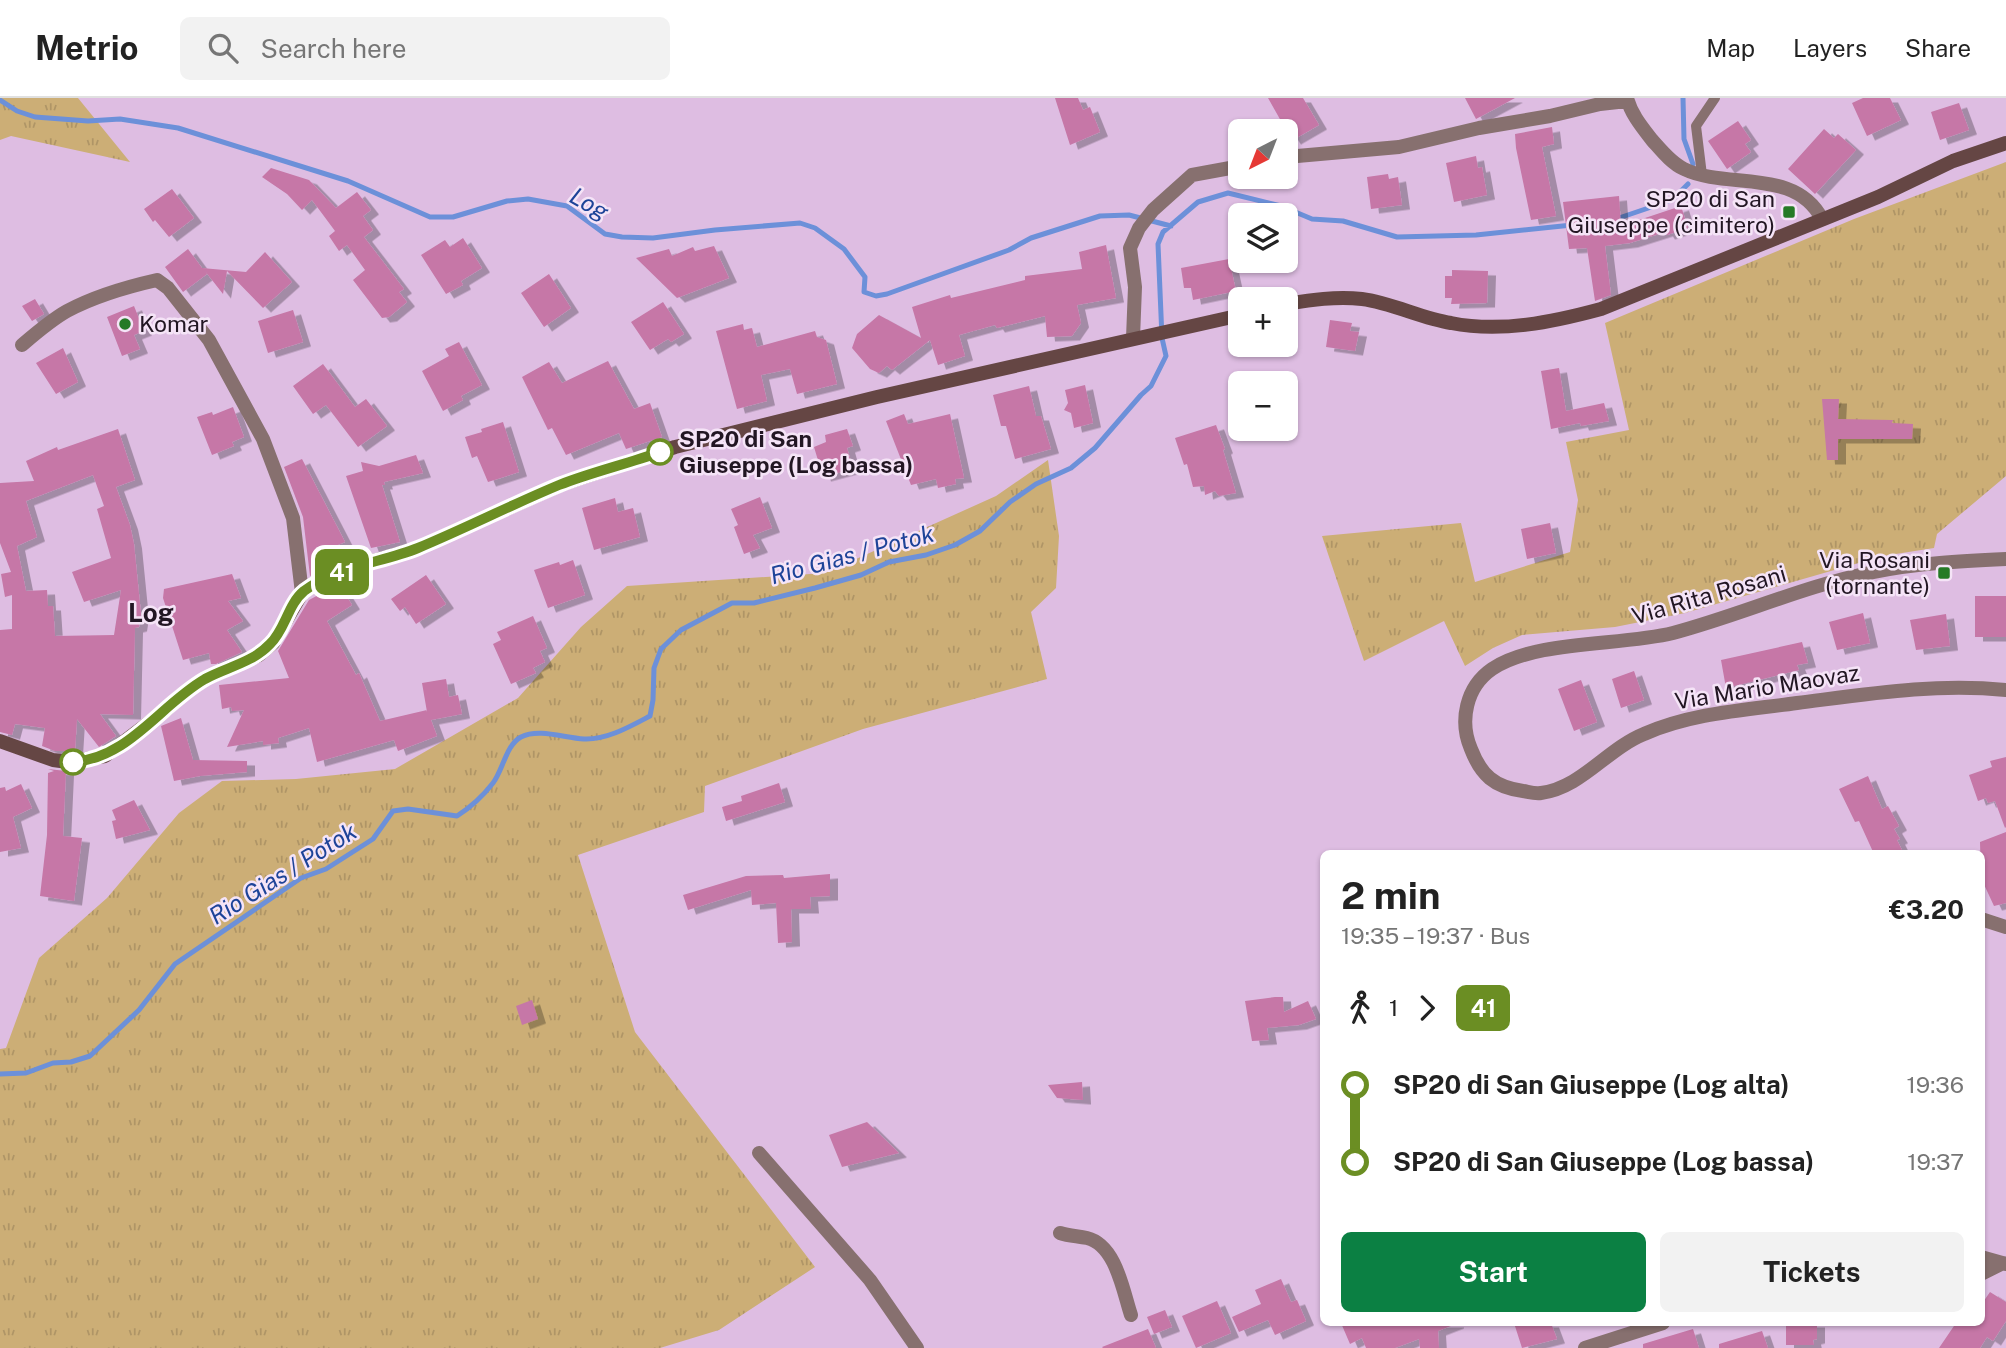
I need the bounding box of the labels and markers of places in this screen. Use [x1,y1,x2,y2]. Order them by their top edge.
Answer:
place label: SP20 di San Giuseppe (cimitero) [1567,185,1775,238]
marker: SP20 di San Giuseppe (cimitero) [1781,204,1797,220]
place label: Komar [139,310,209,337]
marker: Komar [117,316,133,332]
place label: SP20 di San Giuseppe (Log bassa) [679,425,913,478]
marker: SP20 di San Giuseppe (Log bassa) [647,439,673,465]
place label: Via Rosani (tornante) [1819,546,1930,599]
marker: Via Rosani (tornante) [1936,565,1952,581]
unlabelled marker [60,749,86,775]

